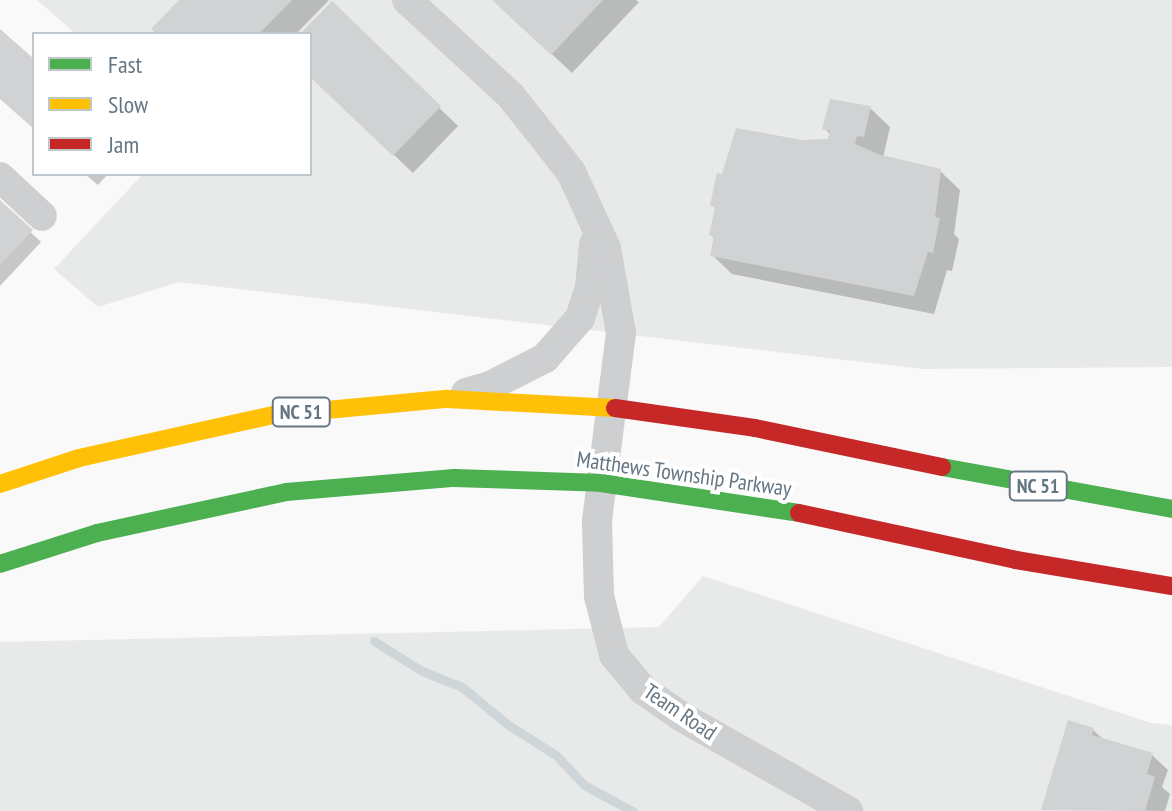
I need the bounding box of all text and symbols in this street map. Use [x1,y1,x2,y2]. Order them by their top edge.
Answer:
legend [32,32,312,176]
text: Fast [108,49,142,80]
text: Slow [108,89,148,120]
text: Jam [108,129,139,160]
road number: NC 51 [271,396,331,428]
street label: Matthews Township Parkway [575,446,793,502]
road number: NC 51 [1008,470,1068,502]
street label: Team Road [639,678,721,746]

